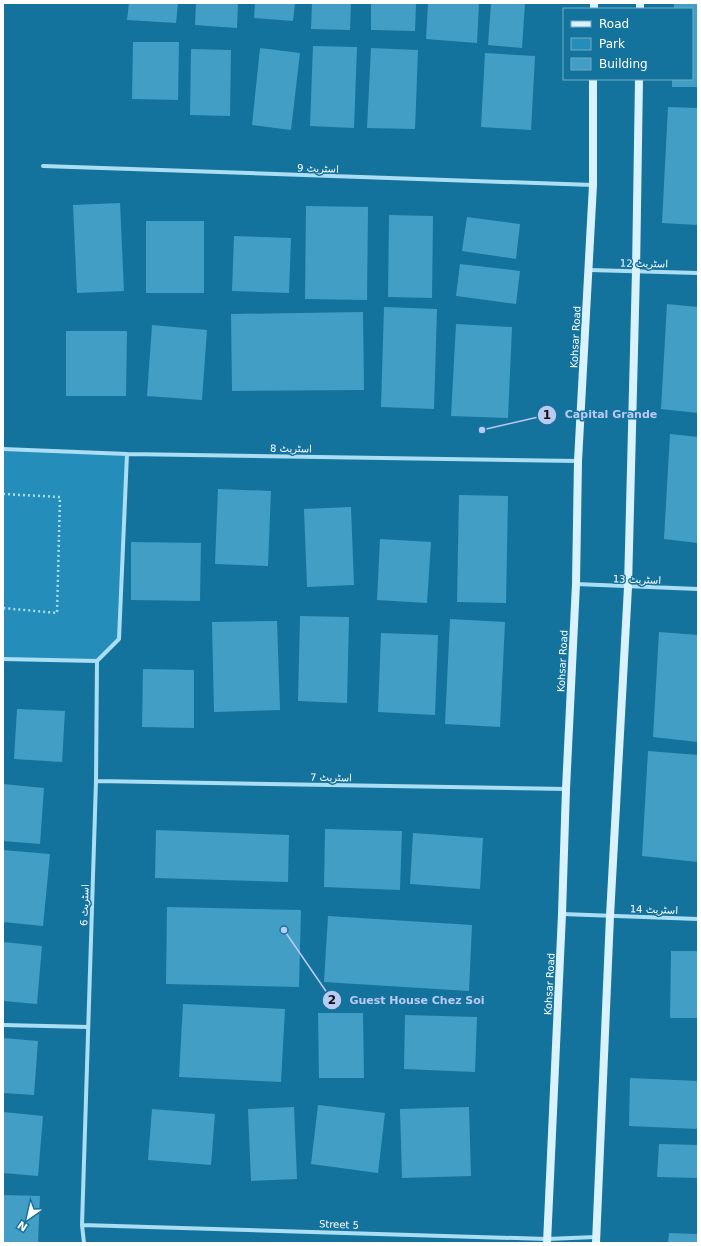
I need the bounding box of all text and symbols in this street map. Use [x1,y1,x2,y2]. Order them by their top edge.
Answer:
legend [563,8,693,80]
text: Road [599,17,629,31]
text: Park [599,37,625,51]
text: Building [599,57,648,71]
street label: اسٹریٹ 9 [297,162,339,175]
street label: اسٹریٹ 12 [620,258,668,269]
street label: Kohsar Road [568,306,583,368]
callout: Capital Grande [537,403,665,426]
text: 1 [543,408,551,422]
text: Capital Grande [565,408,657,421]
street label: اسٹریٹ 8 [270,443,312,454]
street label: اسٹریٹ 13 [613,573,661,586]
street label: Kohsar Road [555,630,570,692]
street label: اسٹریٹ 7 [310,772,352,783]
street label: اسٹریٹ 6 [78,884,91,926]
street label: اسٹریٹ 14 [630,903,678,916]
street label: Kohsar Road [542,953,557,1015]
callout: Guest House Chez Soi [322,989,493,1012]
text: 2 [328,993,336,1007]
text: Guest House Chez Soi [349,994,485,1007]
north arrow [8,1198,48,1238]
text: N [15,1218,30,1234]
street label: Street 5 [319,1218,359,1231]

